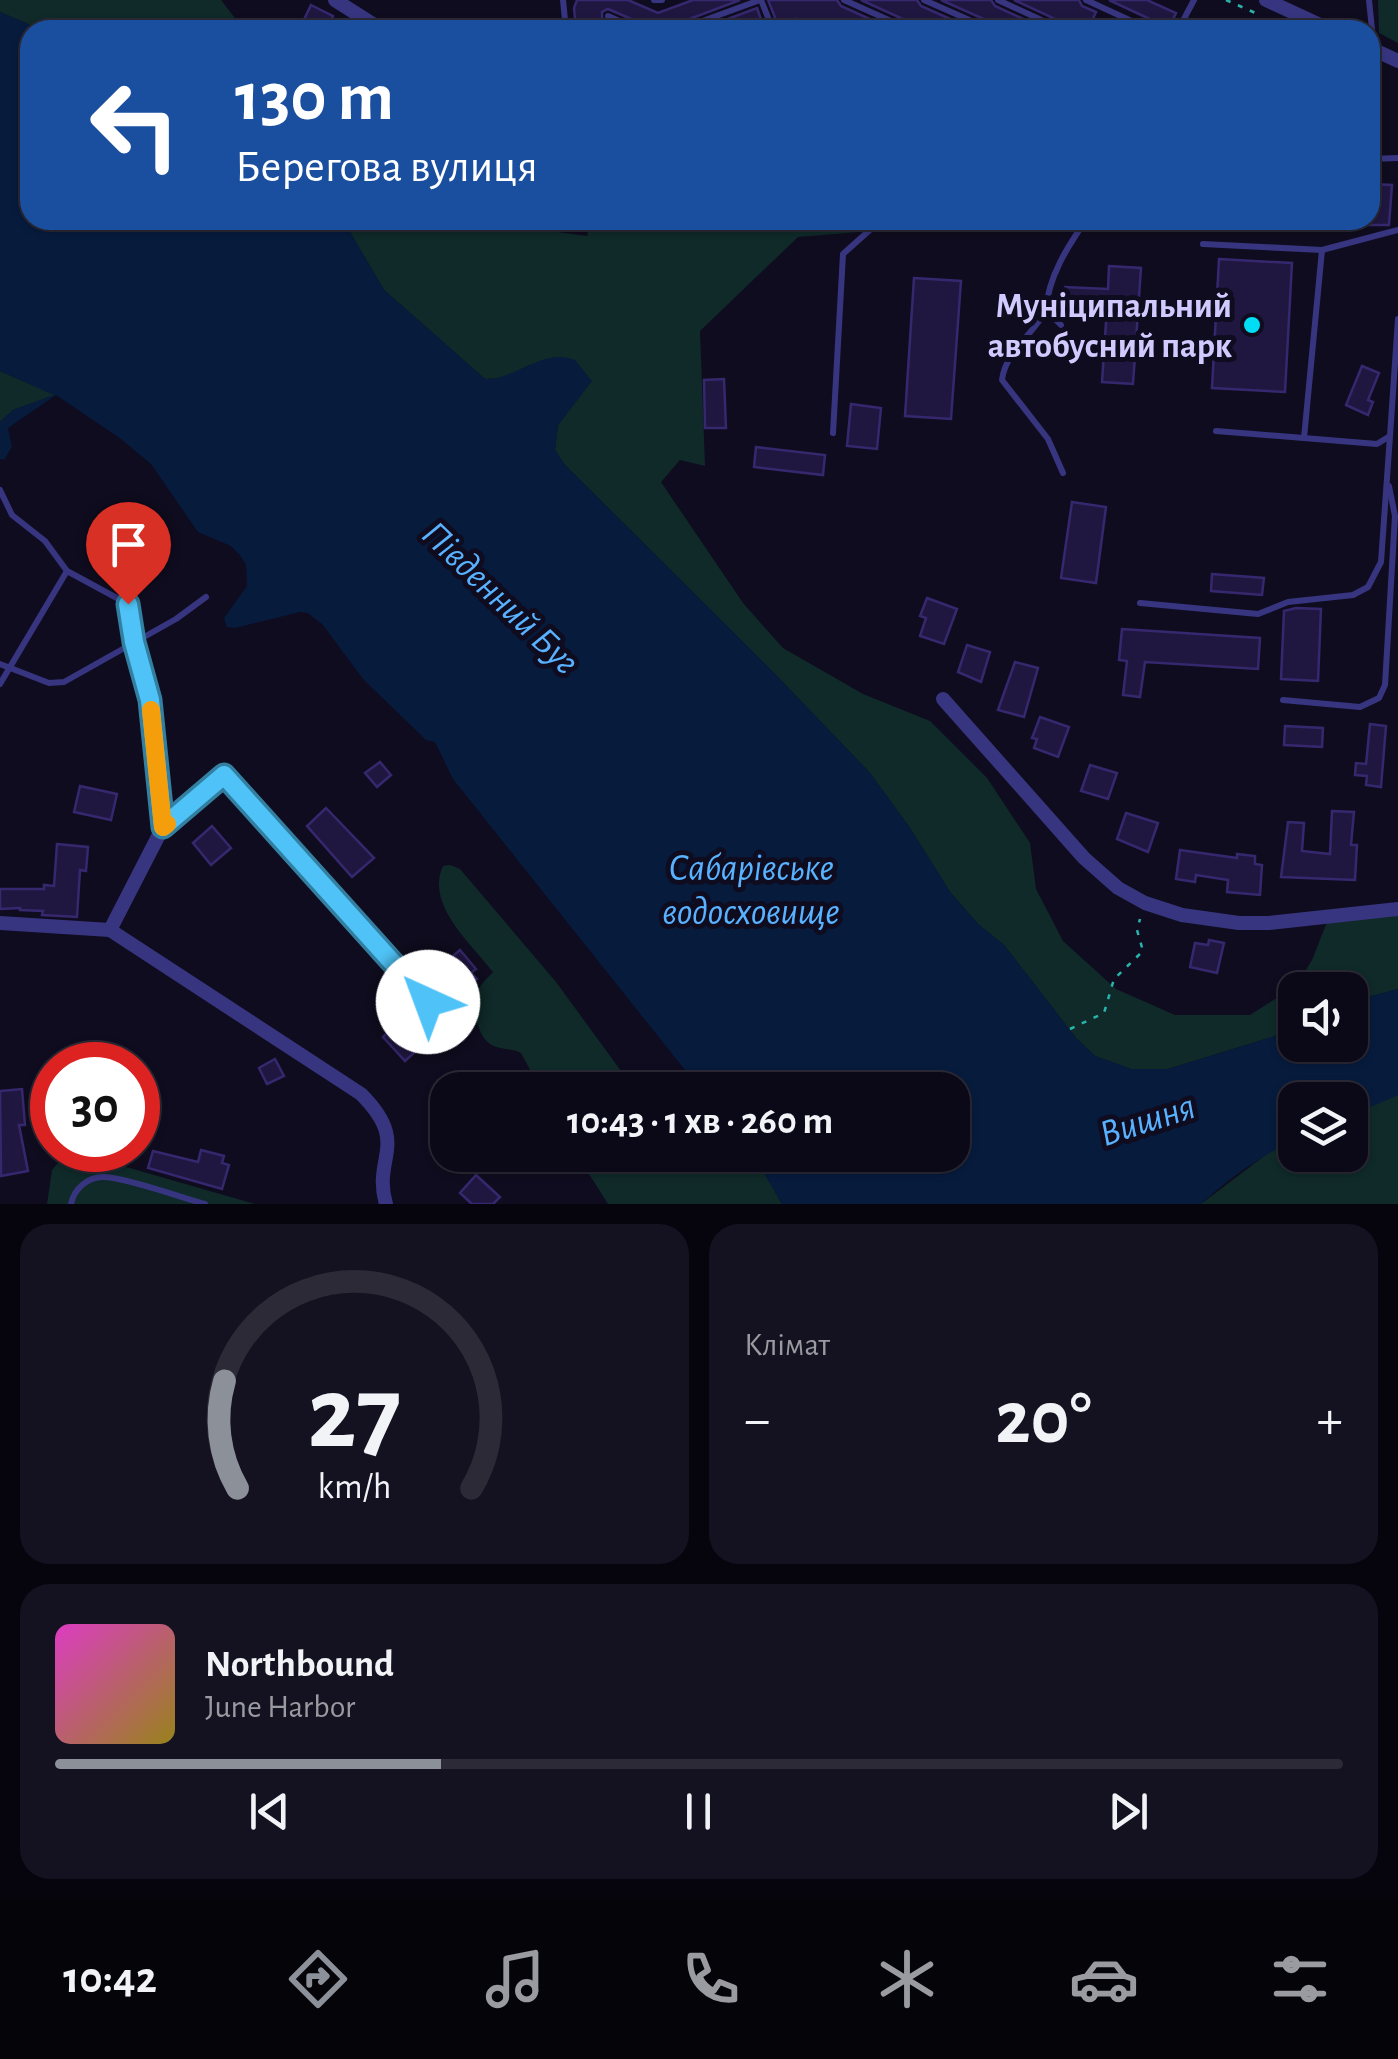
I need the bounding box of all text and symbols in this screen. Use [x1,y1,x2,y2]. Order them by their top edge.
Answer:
icon: left [70,60,200,190]
text: 130 m [235,63,394,133]
text: Берегова вулиця [235,145,538,190]
place label: Муніципальний автобусний парк [988,289,1233,364]
marker: Муніципальний автобусний парк [1241,314,1263,336]
pin [86,502,171,605]
water label: Південний Буг [414,515,585,682]
icon: arrive [101,517,156,572]
water label: Сабарівське водосховище [662,850,840,932]
position arrow [376,950,480,1054]
map controls [1278,972,1368,1172]
button: sound [1278,972,1368,1062]
speed limit sign: 30 [30,1042,160,1172]
button: layers [1278,1082,1368,1172]
water label: Вишня [1095,1088,1200,1154]
text: 10:43 · 1 хв · 260 m [567,1103,833,1141]
text: Клімат [744,1329,830,1361]
text: 27 [308,1363,401,1467]
text: 20° [995,1382,1092,1457]
text: − [744,1393,770,1448]
text: + [1317,1393,1343,1448]
text: km/h [318,1469,391,1505]
text: Northbound [205,1646,394,1684]
text: June Harbor [205,1691,355,1723]
icon: previous [242,1784,297,1839]
icon: pause [671,1784,726,1839]
icon: next [1101,1784,1156,1839]
icon: directions [283,1944,353,2014]
icon: music [480,1944,550,2014]
icon: phone [676,1944,746,2014]
icon: climate [872,1944,942,2014]
icon: car [1069,1944,1139,2014]
icon: filters [1265,1944,1335,2014]
text: 10:42 [63,1956,157,2001]

